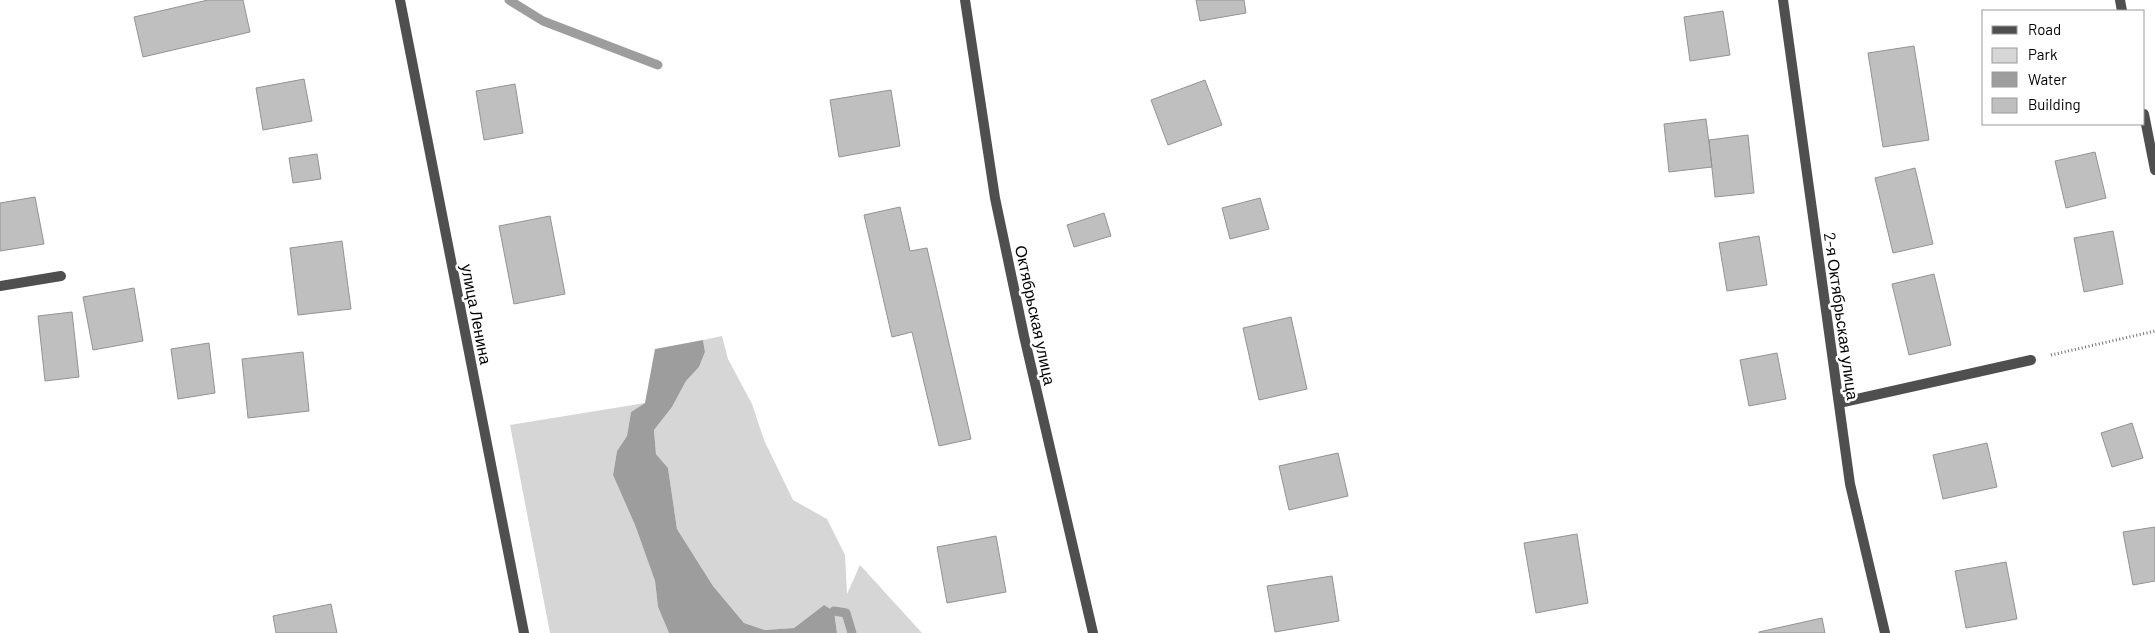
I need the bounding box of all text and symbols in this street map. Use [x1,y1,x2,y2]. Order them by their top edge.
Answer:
legend [1982,10,2145,125]
text: Road [2028,20,2061,38]
text: Park [2028,45,2058,63]
text: Water [2028,70,2067,88]
text: Building [2028,95,2081,113]
street label: 2-я Октябрьская улица [1821,231,1863,401]
street label: Октябрьская улица [1012,244,1060,387]
street label: улица Ленина [458,262,496,366]

